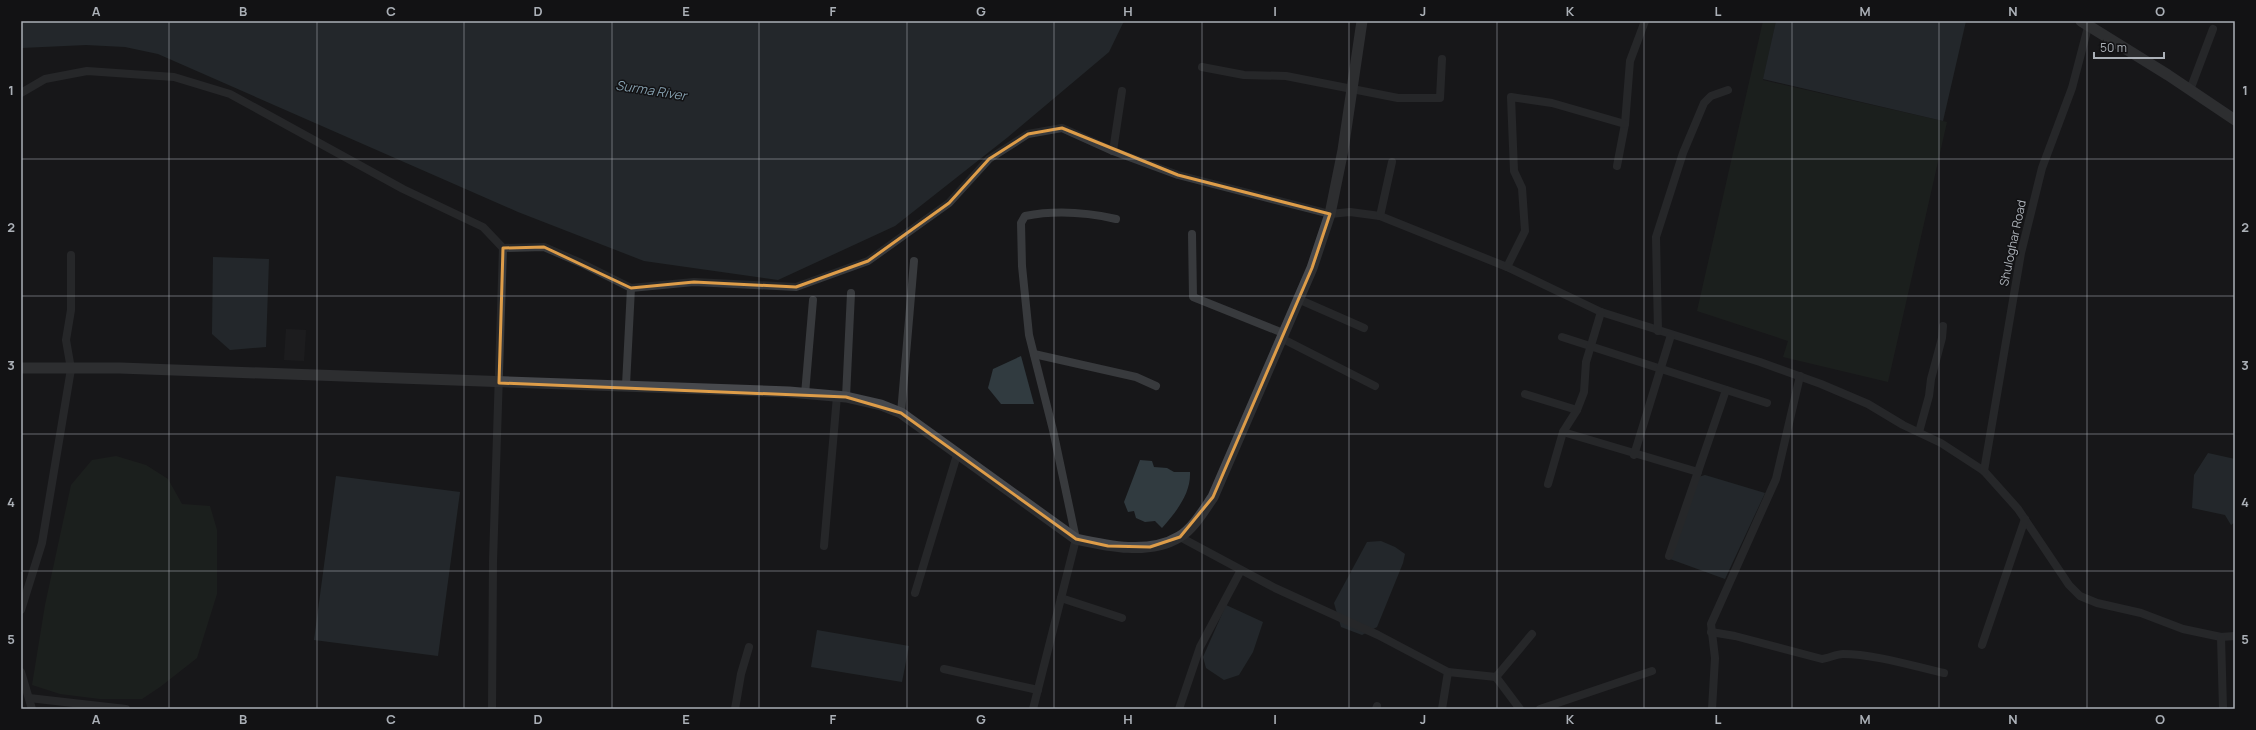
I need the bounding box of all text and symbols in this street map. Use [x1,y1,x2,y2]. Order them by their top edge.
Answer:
text: A [92,2,101,20]
text: B [239,2,247,20]
text: C [386,2,396,20]
text: D [533,2,543,20]
text: E [682,2,690,20]
text: F [830,2,837,20]
text: G [976,2,986,20]
text: H [1123,2,1133,20]
text: I [1273,2,1277,20]
text: J [1420,2,1426,20]
text: K [1566,2,1575,20]
text: L [1715,2,1722,20]
text: M [1859,2,1871,20]
text: N [2008,2,2018,20]
text: O [2155,2,2165,20]
scale bar [2094,34,2164,60]
text: 50 m [2100,39,2127,56]
water label: Surma River [614,76,690,105]
text: 1 [8,81,14,99]
text: 1 [2242,81,2248,99]
street label: Shuloghar Road [1995,198,2030,288]
text: 2 [7,218,15,236]
text: 2 [2241,218,2249,236]
text: 3 [7,356,15,374]
text: 3 [2241,356,2249,374]
text: 4 [7,493,15,511]
text: 4 [2241,493,2249,511]
text: 5 [7,630,15,648]
text: 5 [2241,630,2249,648]
text: A [92,710,101,728]
text: B [239,710,247,728]
text: C [386,710,396,728]
text: D [533,710,543,728]
text: E [682,710,690,728]
text: F [830,710,837,728]
text: G [976,710,986,728]
text: H [1123,710,1133,728]
text: I [1273,710,1277,728]
text: J [1420,710,1426,728]
text: K [1566,710,1575,728]
text: L [1715,710,1722,728]
text: M [1859,710,1871,728]
text: N [2008,710,2018,728]
text: O [2155,710,2165,728]

